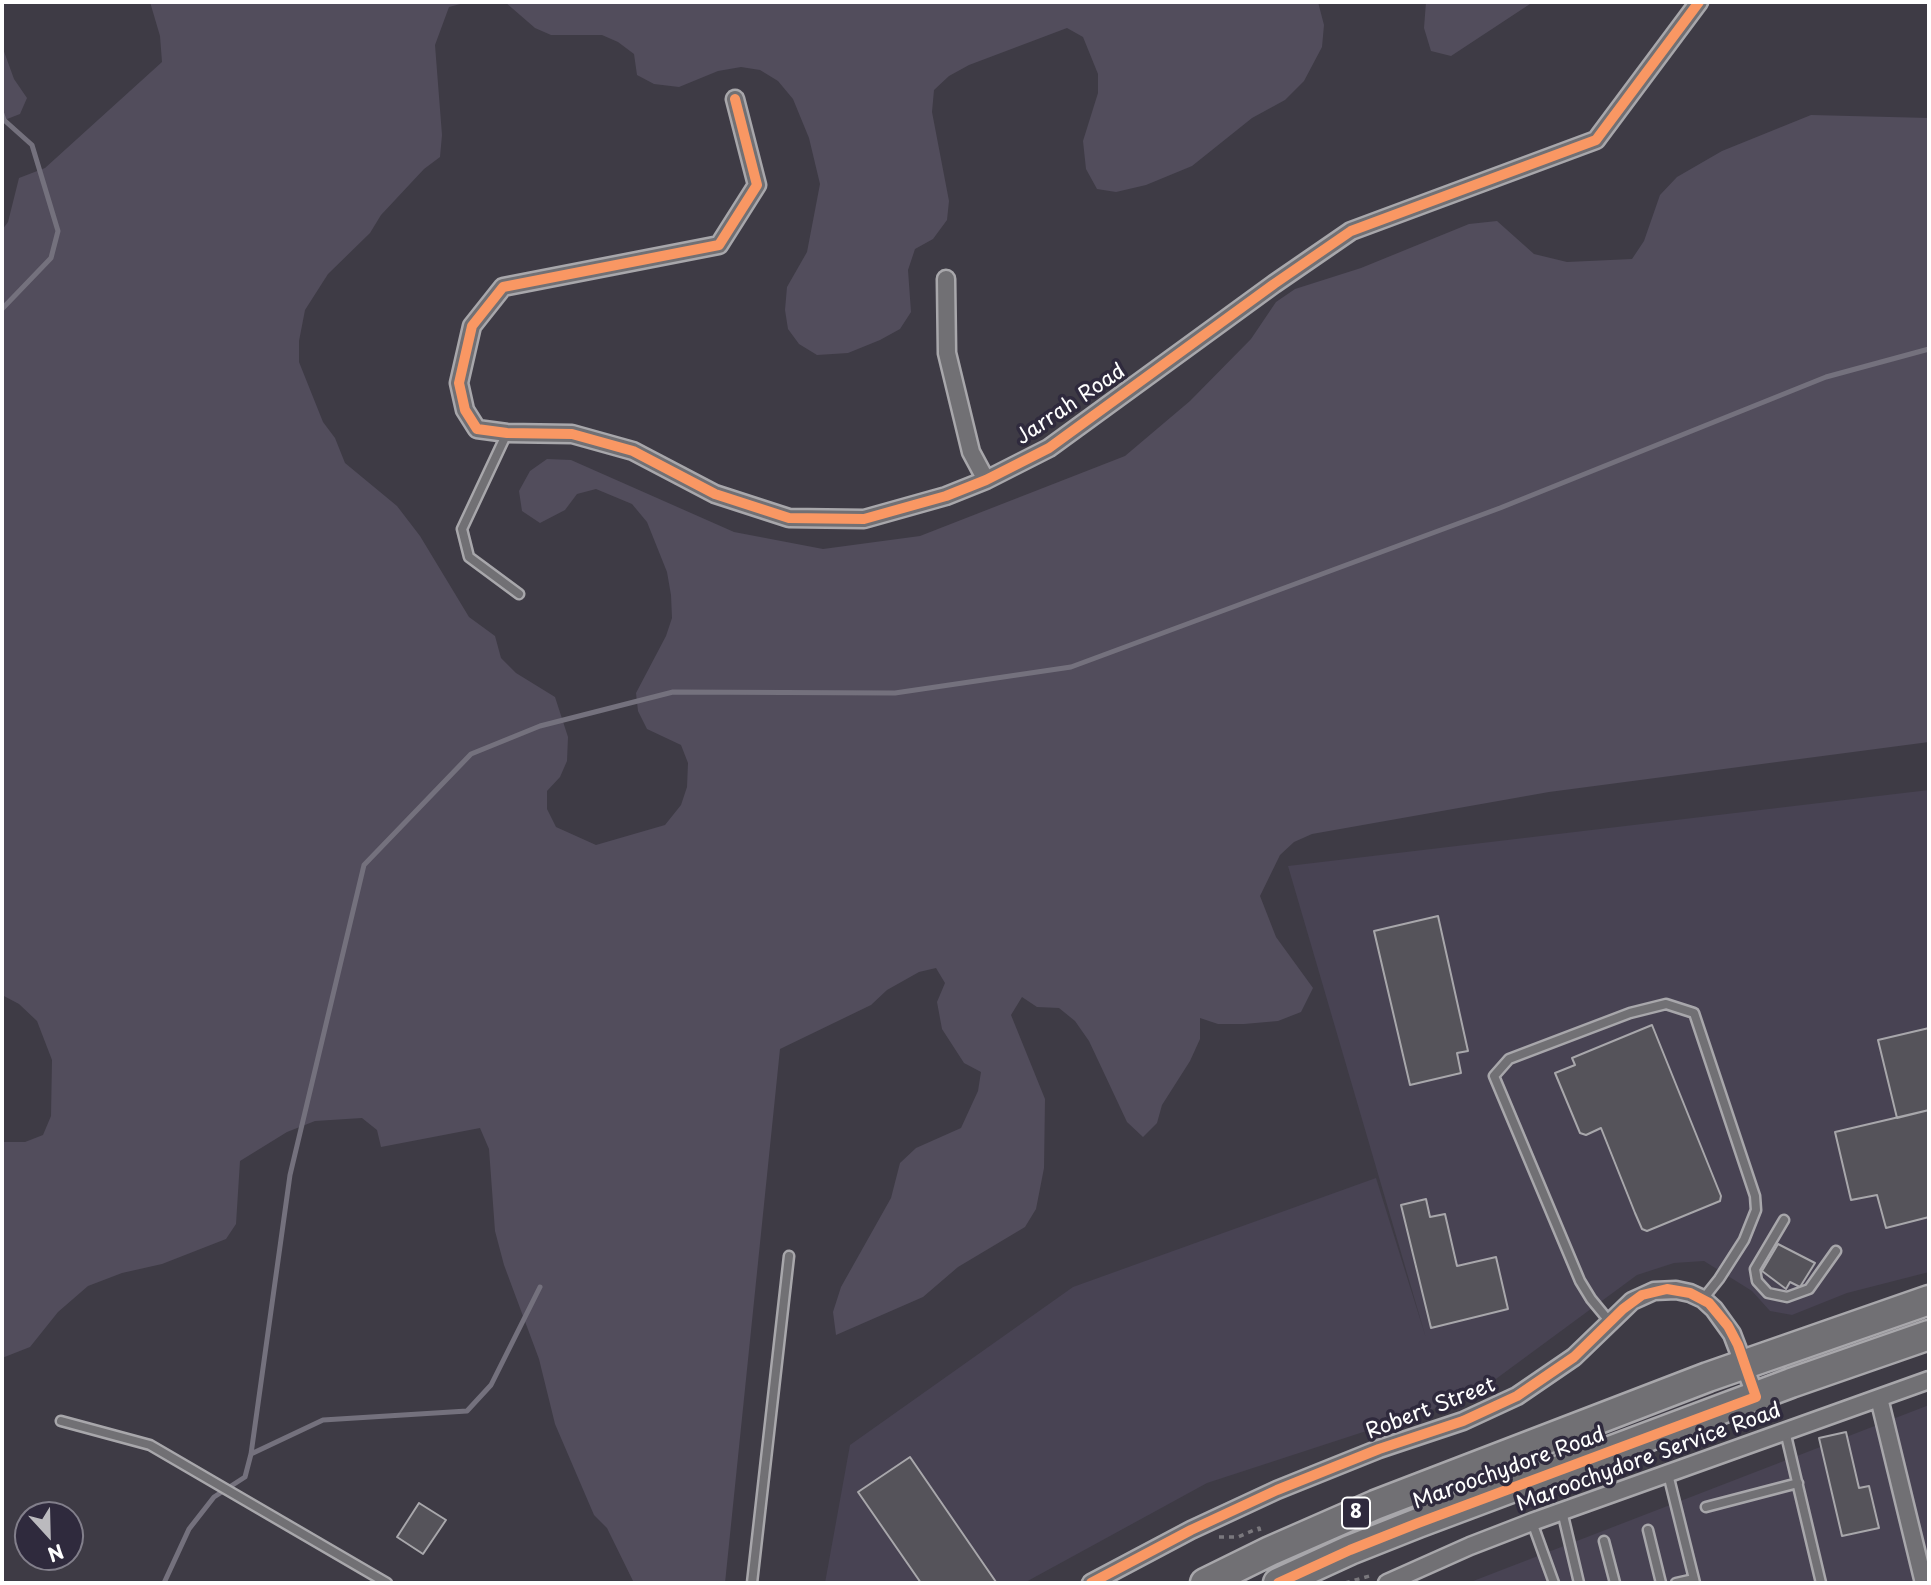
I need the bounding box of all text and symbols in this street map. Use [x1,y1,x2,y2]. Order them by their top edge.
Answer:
street label: Jarrah Road [1012,359,1130,451]
street label: Robert Street [1363,1373,1499,1445]
street label: Maroochydore Service Road [1513,1398,1785,1518]
street label: Maroochydore Road [1410,1423,1608,1515]
road number: 8 [1342,1498,1370,1528]
north arrow [14,1501,84,1571]
text: N [44,1538,68,1569]

